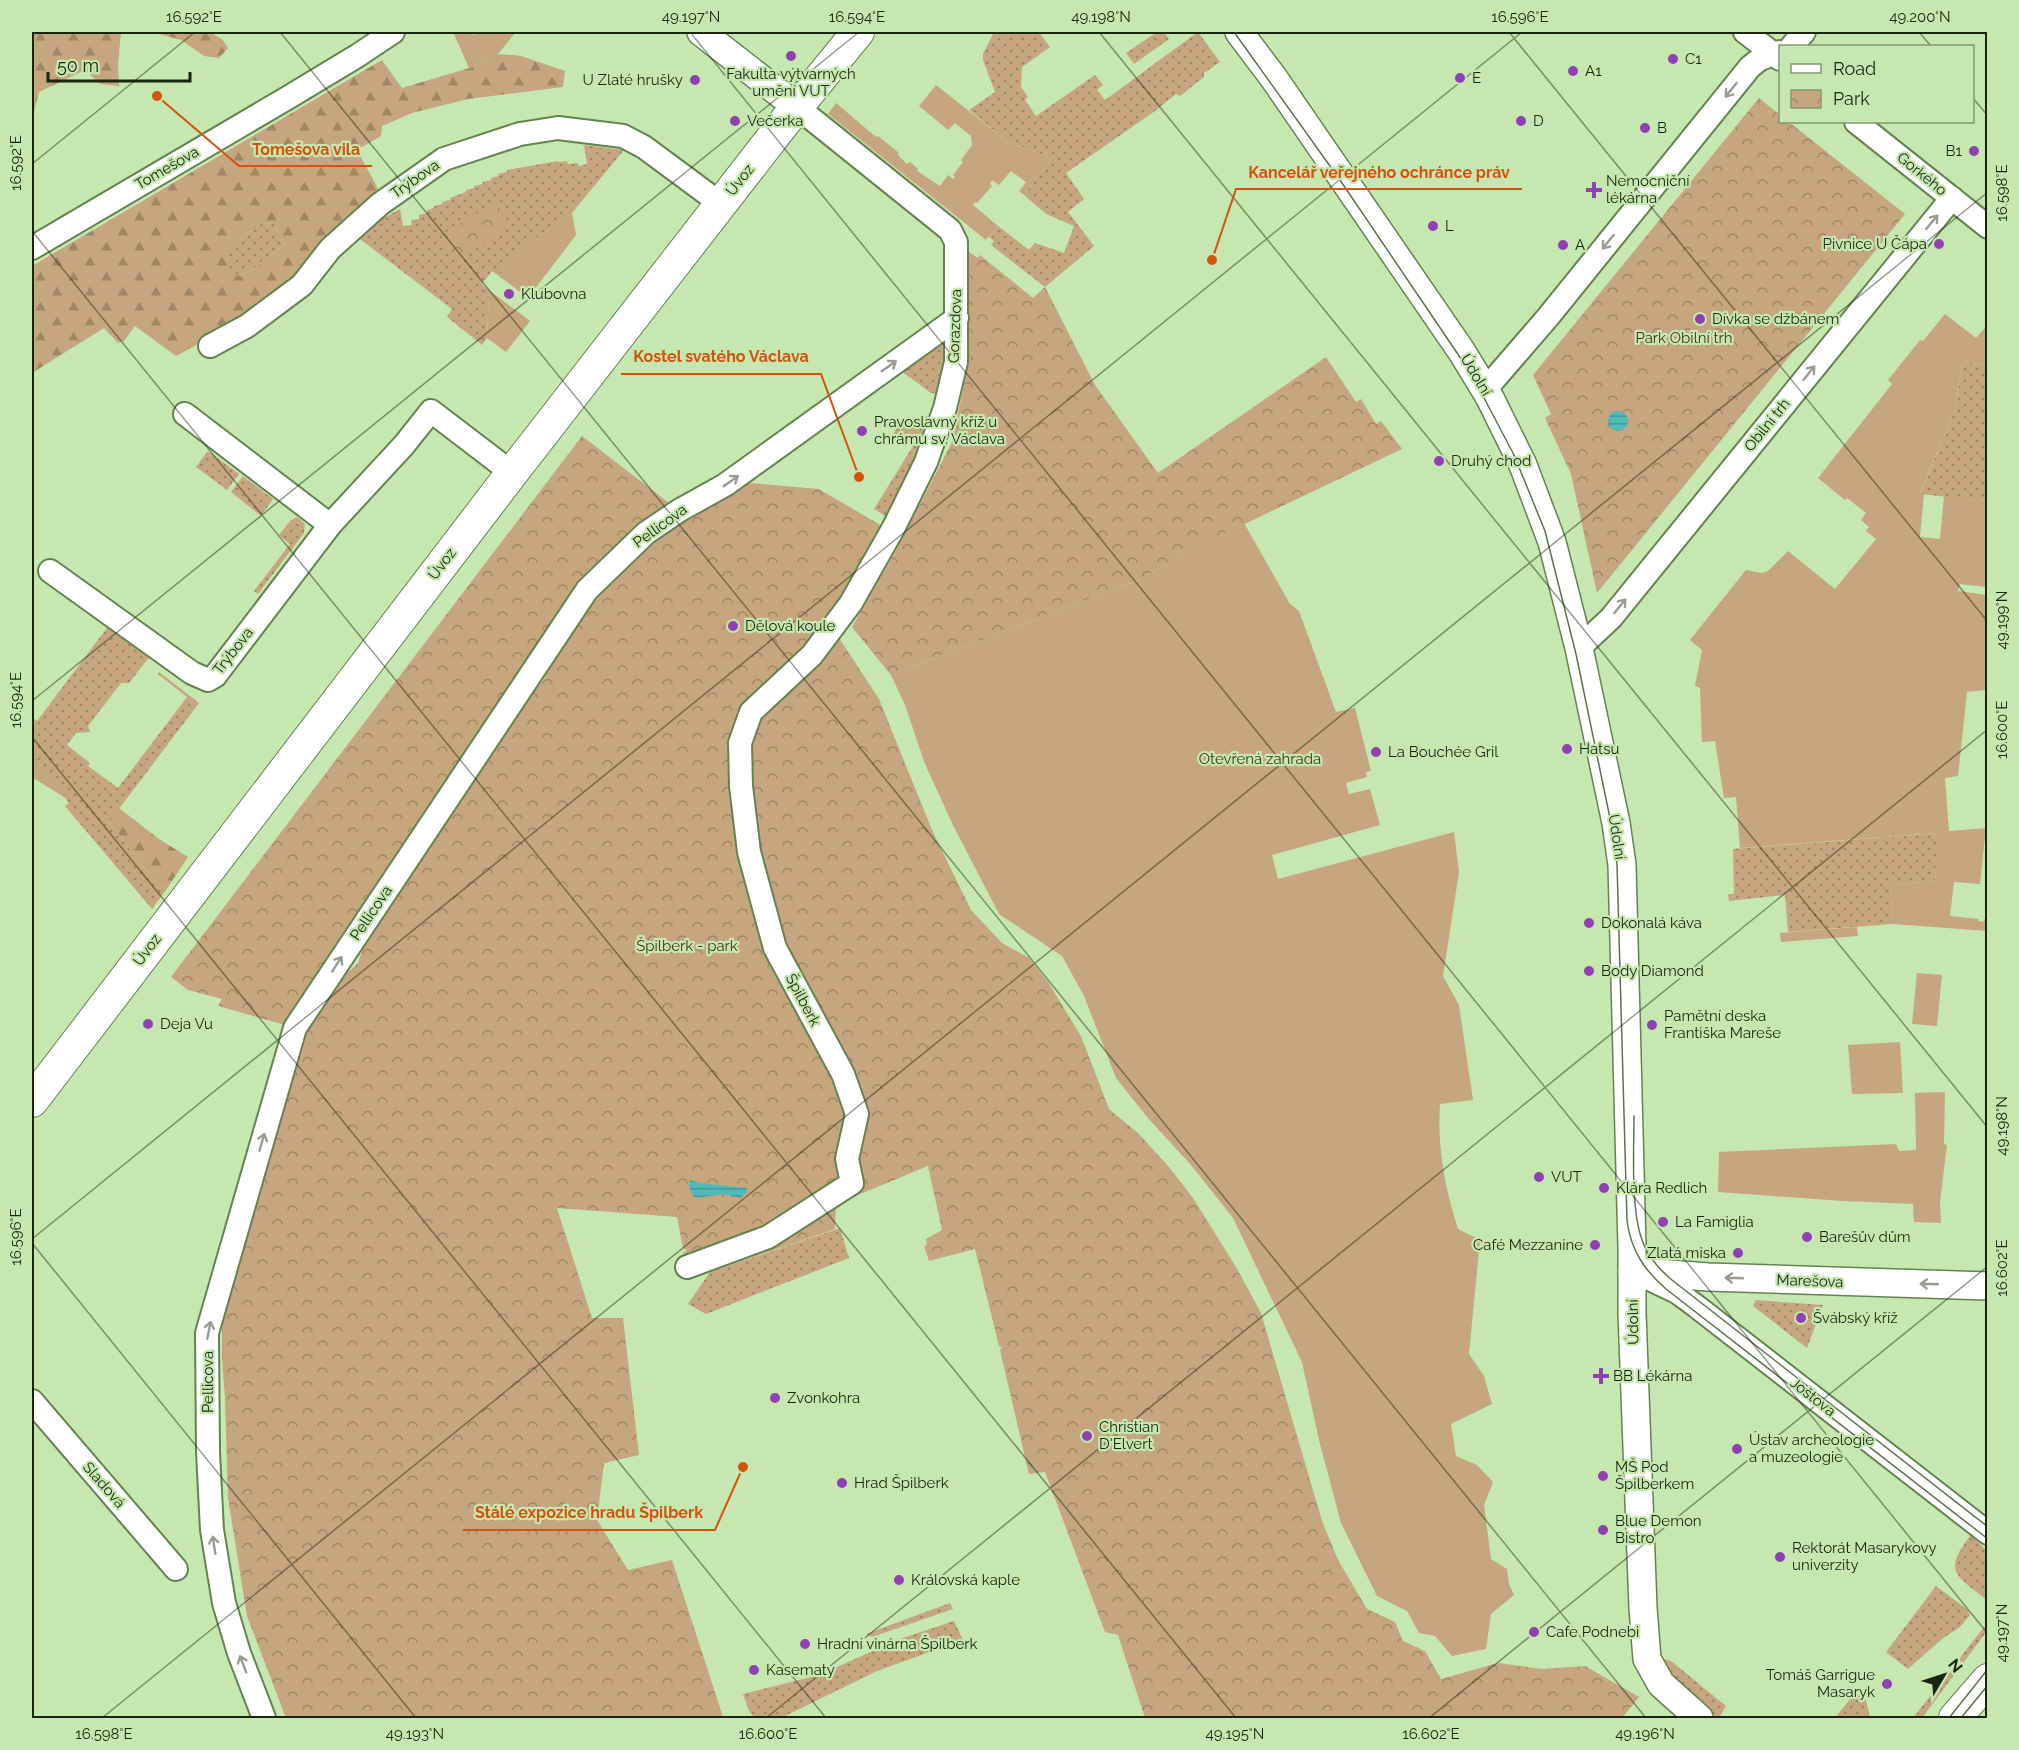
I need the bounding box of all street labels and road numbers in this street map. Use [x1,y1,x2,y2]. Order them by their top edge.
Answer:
street label: Tomešova [132,142,202,194]
street label: Gorkého [1893,148,1951,200]
street label: Trýbova [387,156,443,202]
street label: Úvoz [722,161,758,199]
street label: Gorazdova [945,289,965,363]
street label: Údolní [1457,351,1496,400]
street label: Obilní trh [1740,395,1794,455]
street label: Pellicova [630,500,690,552]
street label: Úvoz [424,545,460,583]
street label: Trýbova [209,624,257,678]
street label: Údolní [1605,813,1630,862]
street label: Pellicova [346,882,396,944]
street label: Úvoz [129,931,165,969]
street label: Špilberk [782,970,825,1029]
street label: Marešova [1776,1271,1844,1291]
street label: Údolní [1624,1298,1642,1345]
street label: Pellicova [199,1351,217,1413]
street label: Joštova [1787,1374,1839,1420]
street label: Sladová [79,1458,129,1512]

